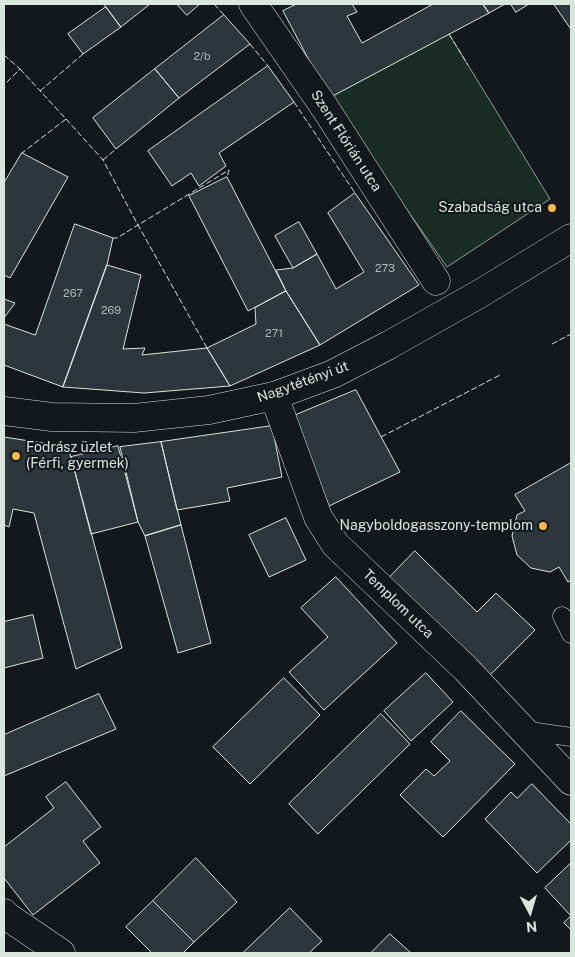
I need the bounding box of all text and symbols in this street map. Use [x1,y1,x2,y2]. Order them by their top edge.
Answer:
house number: 2/b [194,50,210,64]
street label: Szent Flórián utca [307,87,385,195]
place label: Szabadság utca [438,200,542,216]
marker: Szabadság utca [546,202,558,214]
house number: 273 [375,262,395,276]
house number: 267 [63,287,83,301]
house number: 269 [101,304,121,318]
house number: 271 [265,327,283,341]
street label: Nagytétényi út [255,358,351,406]
place label: Fodrász üzlet (Férfi, gyermek) [26,440,129,472]
marker: Fodrász üzlet (Férfi, gyermek) [10,450,22,462]
place label: Nagyboldogasszony-templom [339,518,533,534]
marker: Nagyboldogasszony-templom [537,520,549,532]
street label: Templom utca [359,566,437,642]
north arrow [505,887,555,937]
text: N [525,918,538,935]

